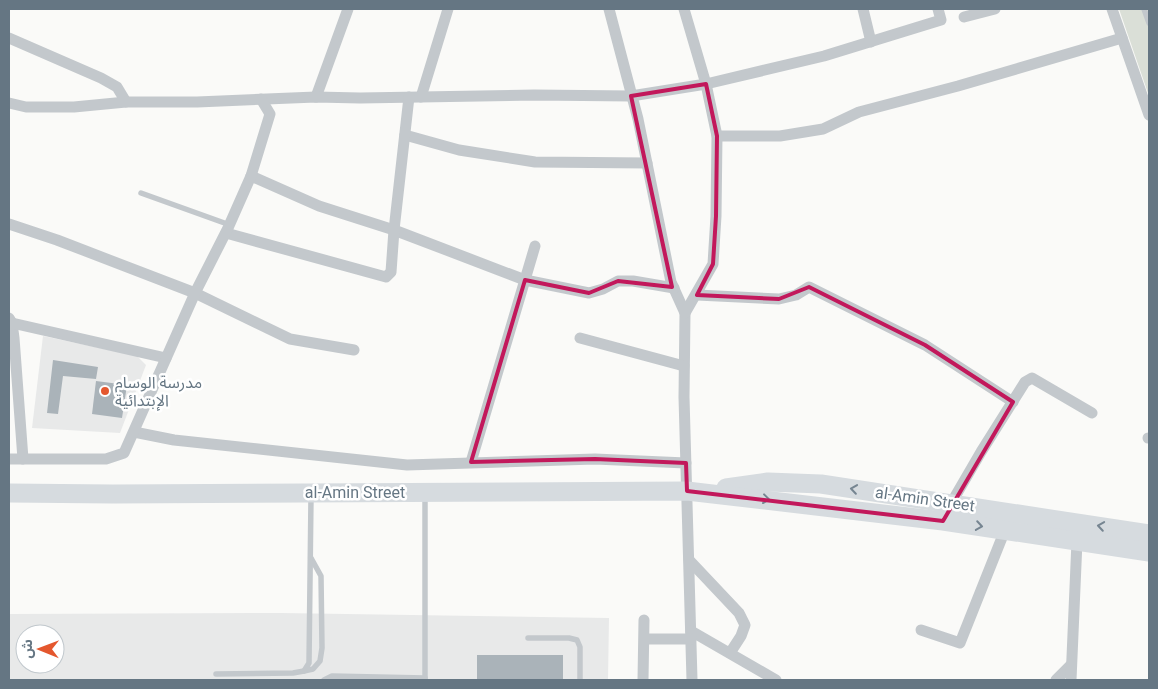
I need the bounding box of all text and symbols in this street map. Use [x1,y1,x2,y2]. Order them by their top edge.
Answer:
place label: مدرسة الوسام الإبتدائية [115,373,202,411]
marker: مدرسة الوسام الإبتدائية [99,385,111,397]
street label: al-Amin Street [305,483,405,502]
street label: al-Amin Street [874,483,976,515]
one-way arrow [850,484,858,495]
one-way arrow [762,493,770,504]
one-way arrow [976,520,984,531]
one-way arrow [1097,521,1105,532]
north arrow [15,624,65,674]
text: ش [19,639,35,659]

